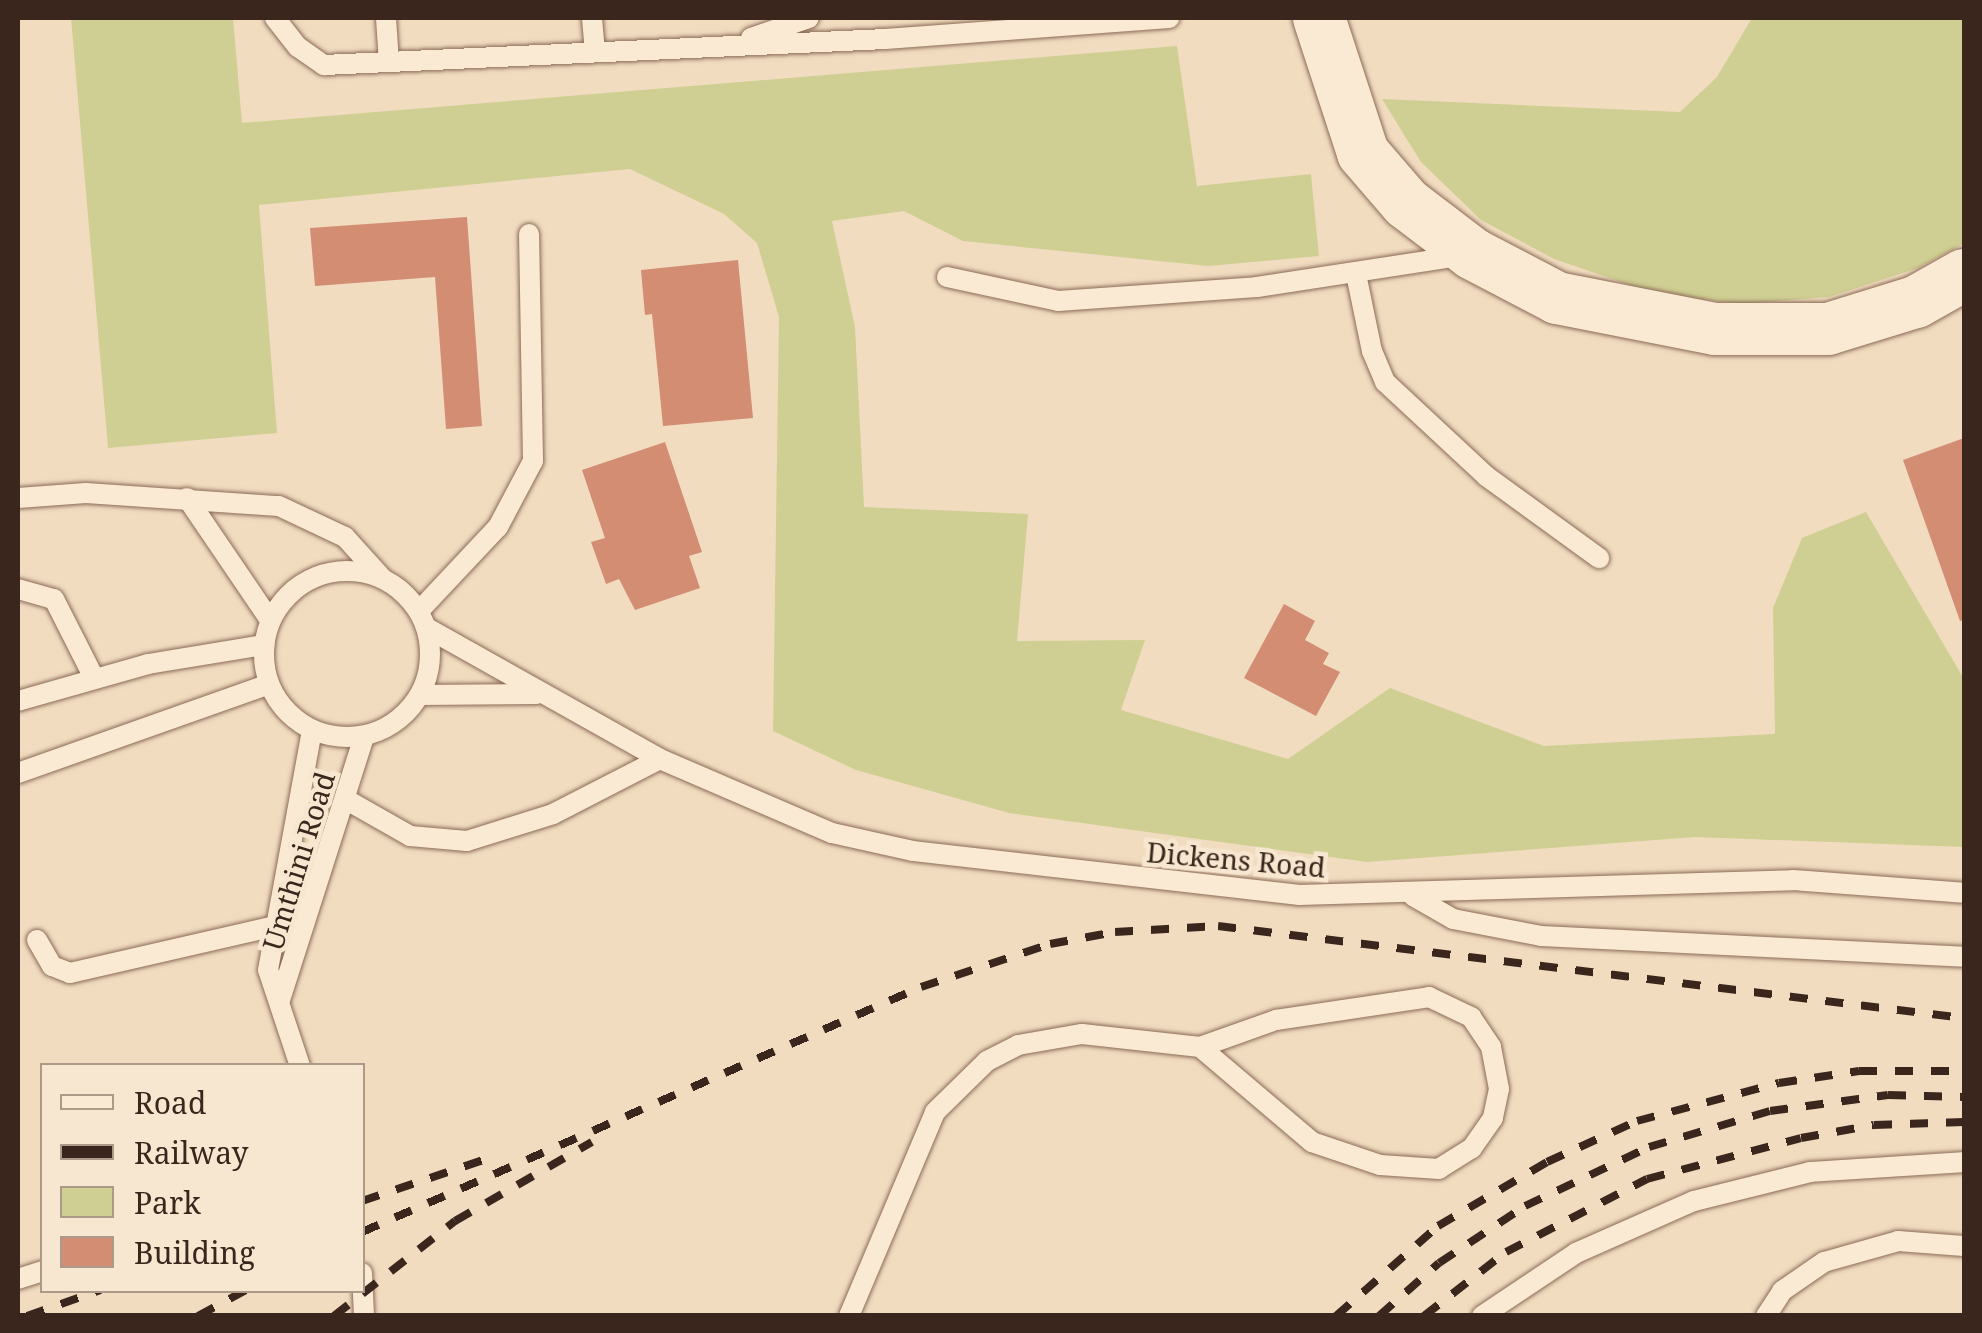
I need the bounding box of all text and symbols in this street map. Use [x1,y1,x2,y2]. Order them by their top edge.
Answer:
street label: Umthini Road [255,768,341,954]
street label: Dickens Road [1145,834,1327,884]
legend [40,1063,365,1293]
text: Road [134,1082,206,1123]
text: Railway [134,1132,249,1173]
text: Park [134,1182,201,1223]
text: Building [134,1232,255,1273]

